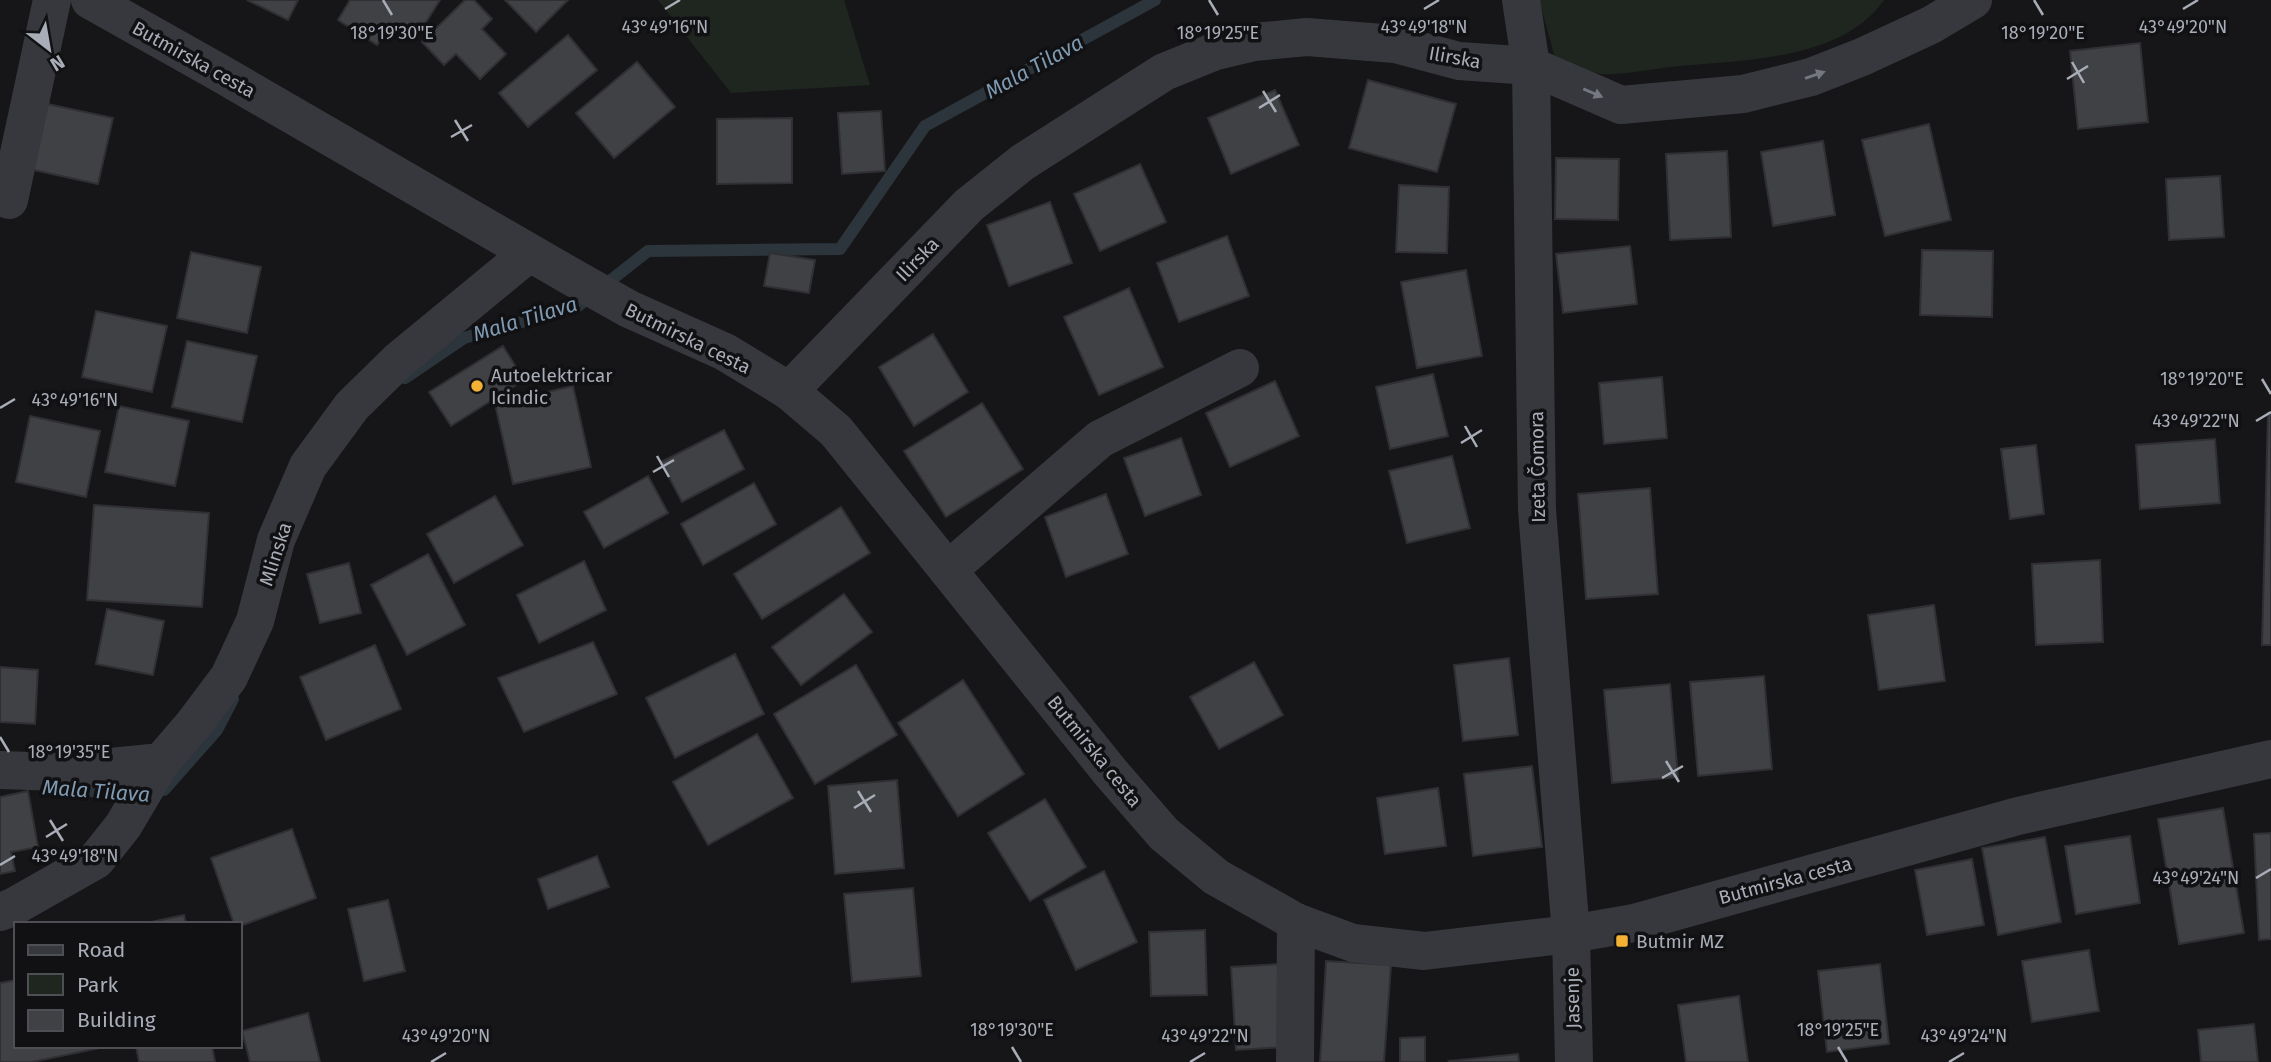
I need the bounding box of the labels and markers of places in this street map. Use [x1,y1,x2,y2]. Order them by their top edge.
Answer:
place label: Autoelektricar Icindic [491,364,613,409]
marker: Autoelektricar Icindic [469,378,485,394]
place label: Butmir MZ [1636,930,1724,953]
marker: Butmir MZ [1614,933,1630,949]

